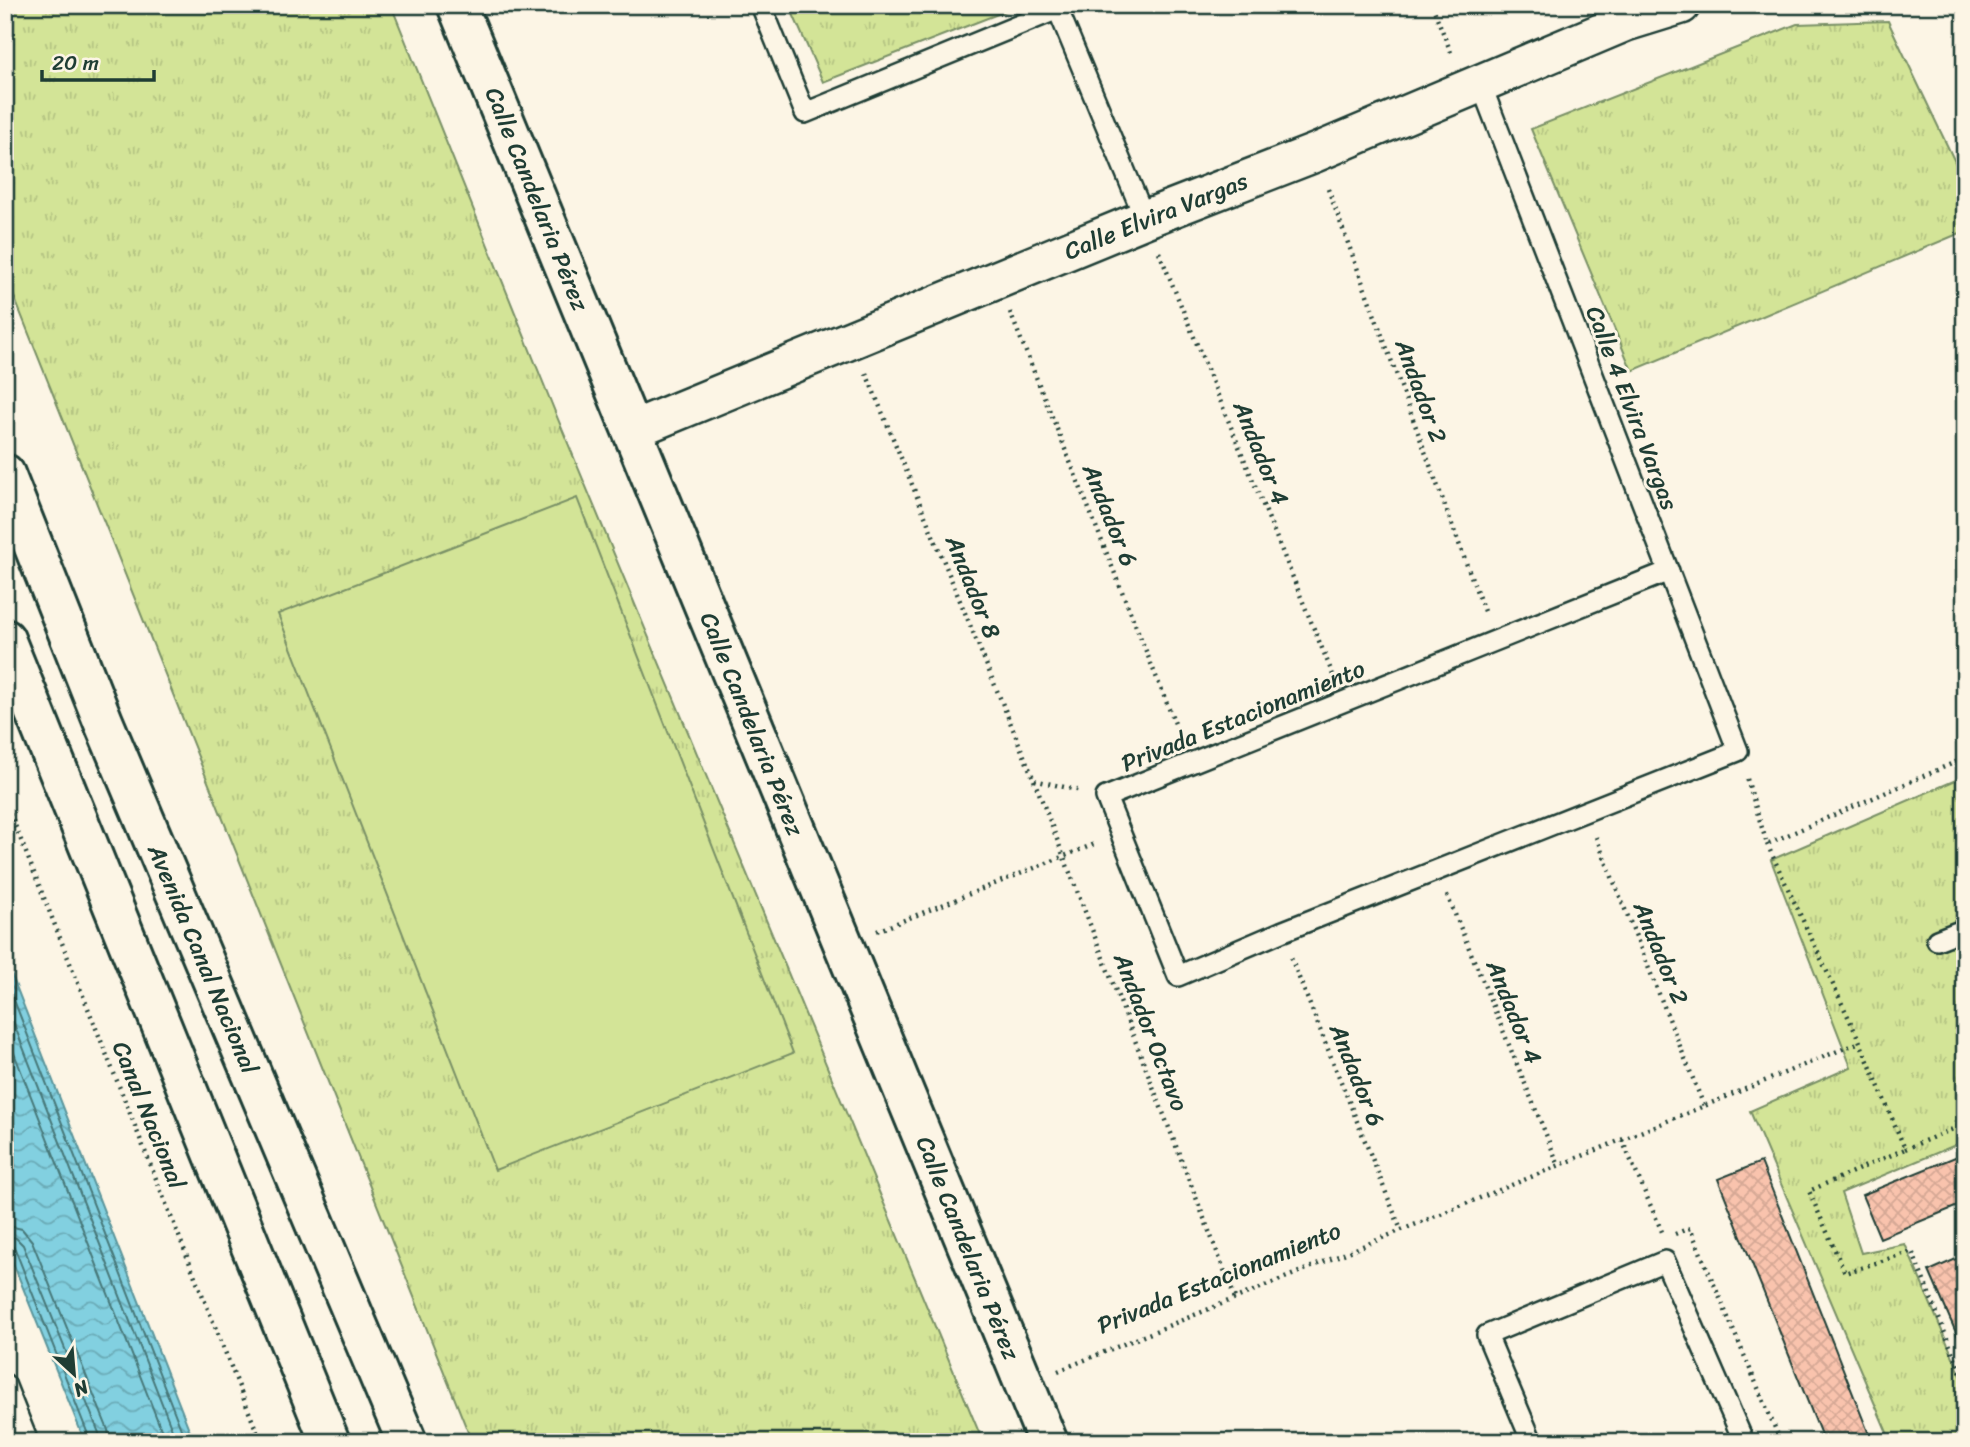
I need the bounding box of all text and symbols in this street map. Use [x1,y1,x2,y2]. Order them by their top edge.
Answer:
scale bar [42,38,154,82]
text: 20 m [52,44,99,82]
street label: Calle Candelaria Pérez [473,81,601,318]
street label: Calle Elvira Vargas [1058,160,1254,272]
street label: Calle 4 Elvira Vargas [1574,300,1690,516]
street label: Andador 2 [1382,332,1459,449]
street label: Andador 4 [1221,394,1301,512]
street label: Andador 6 [1070,456,1150,573]
street label: Andador 8 [933,528,1013,645]
street label: Calle Candelaria Pérez [688,606,816,843]
street label: Privada Estacionamiento [1115,648,1371,784]
street label: Avenida Canal Nacional [135,836,271,1082]
street label: Andador 2 [1621,894,1701,1011]
street label: Andador Octavo [1101,946,1201,1117]
street label: Andador 4 [1474,953,1554,1071]
street label: Andador 6 [1317,1016,1397,1133]
street label: Canal Nacional [100,1035,198,1197]
street label: Calle Candelaria Pérez [904,1130,1032,1367]
street label: Privada Estacionamiento [1091,1210,1347,1346]
north arrow [38,1338,108,1408]
text: N [67,1371,95,1407]

